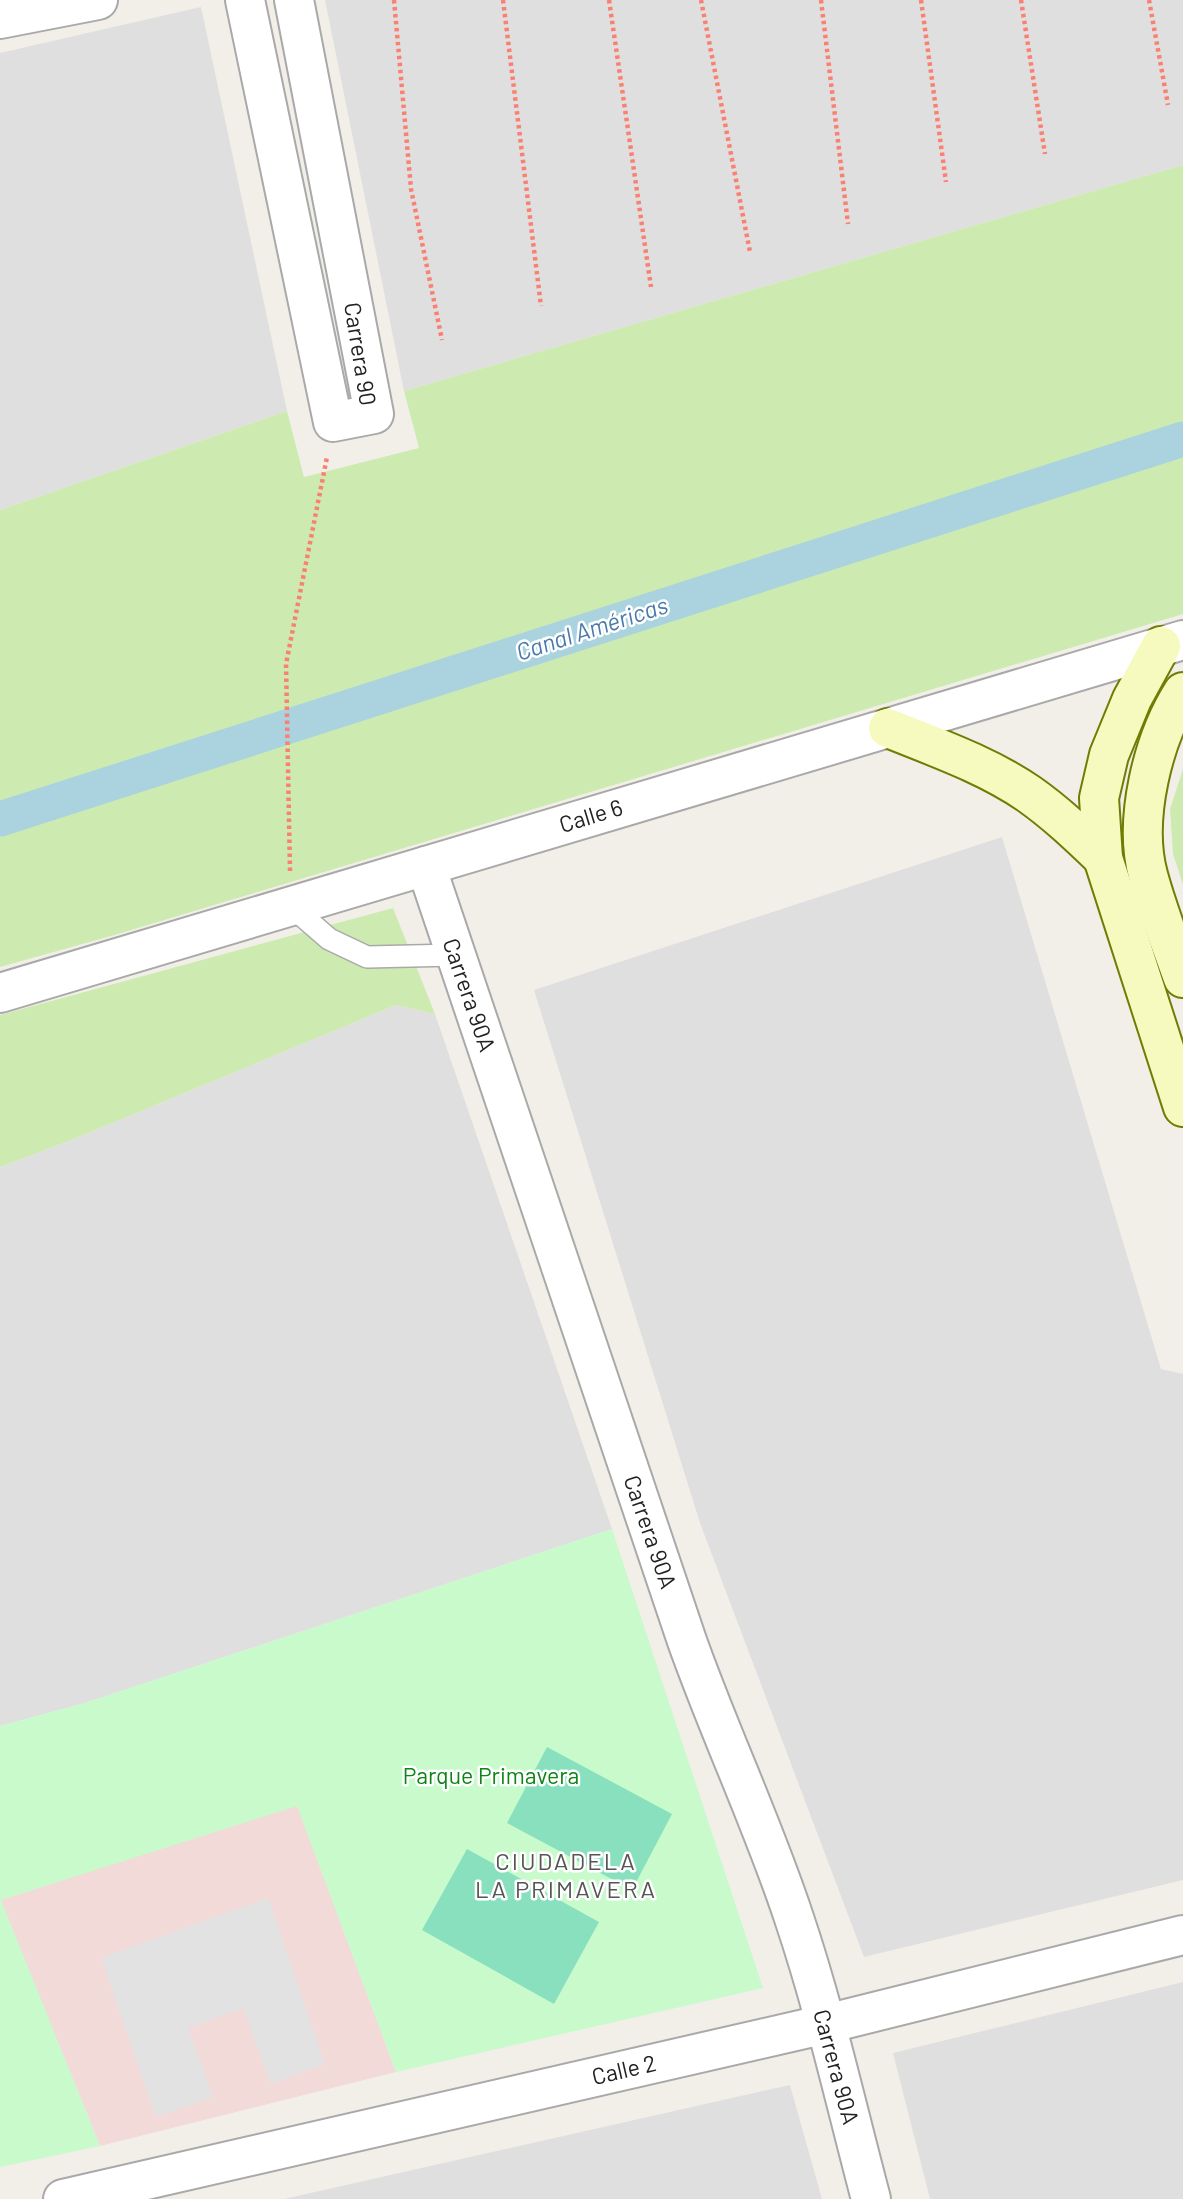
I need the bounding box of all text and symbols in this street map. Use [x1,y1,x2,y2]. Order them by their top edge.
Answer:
street label: Carrera 90 [339,300,383,407]
water label: Canal Américas [512,589,671,666]
street label: Calle 6 [556,792,626,838]
street label: Carrera 90A [437,934,502,1055]
street label: Carrera 90A [618,1471,683,1592]
park label: Parque Primavera [403,1761,579,1789]
district label: CIUDADELA LA PRIMAVERA [475,1846,657,1903]
street label: Carrera 90A [808,2006,866,2127]
street label: Calle 2 [589,2048,659,2090]

